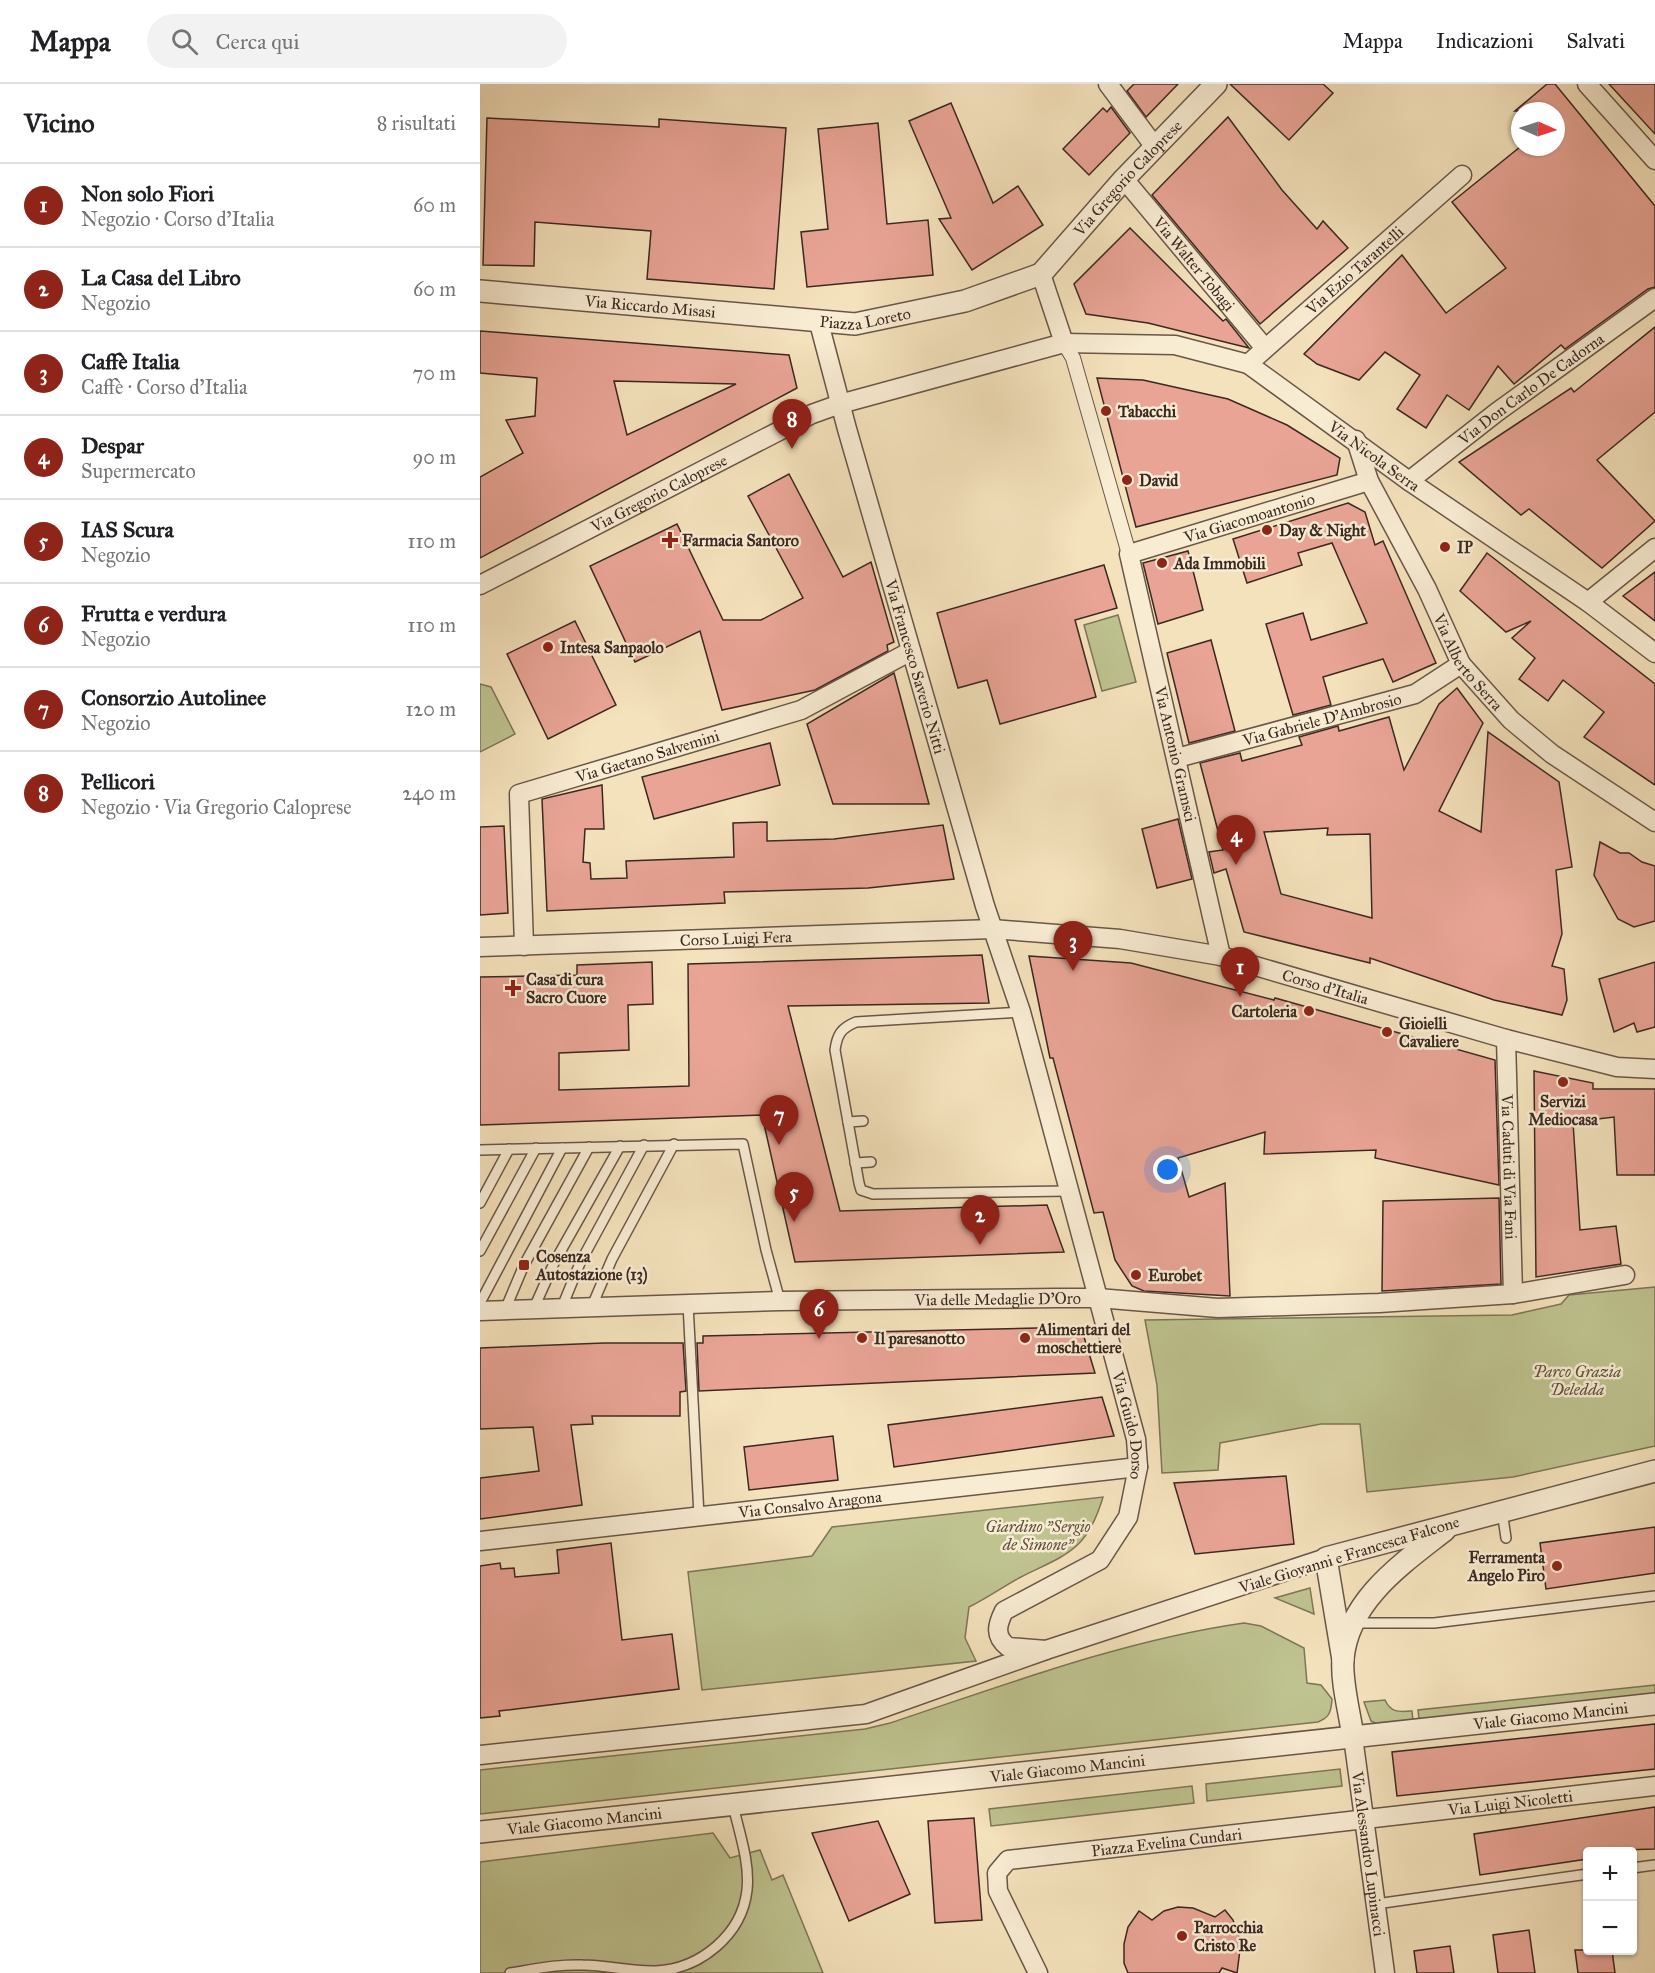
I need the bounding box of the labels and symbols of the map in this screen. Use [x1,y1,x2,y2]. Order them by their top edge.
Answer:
north arrow [1511,102,1565,156]
street label: Via Gregorio Caloprese [1069,116,1186,241]
street label: Via Walter Tobagi [1149,212,1239,315]
street label: Via Ezio Tarantelli [1301,222,1408,319]
street label: Via Riccardo Misasi [583,291,717,322]
street label: Piazza Loreto [819,304,912,334]
street label: Via Don Carlo De Cadorna [1454,329,1608,449]
pin: 8 [772,400,812,449]
place label: Tabacchi [1117,402,1177,421]
marker: Tabacchi [1099,404,1113,418]
street label: Via Nicola Serra [1324,416,1423,496]
street label: Via Gregorio Caloprese [587,450,731,537]
place label: David [1139,471,1179,490]
marker: David [1120,473,1134,487]
street label: Via Giacomoantonio [1181,489,1317,547]
place label: Day & Night [1279,521,1366,541]
marker: Day & Night [1260,523,1274,537]
place label: Farmacia Santoro [682,531,799,550]
marker: Farmacia Santoro [663,533,677,547]
place label: IP [1457,538,1474,557]
marker: IP [1438,540,1452,554]
place label: Ada Immobili [1173,554,1266,573]
marker: Ada Immobili [1155,556,1169,570]
street label: Via Francesco Saverio Nitti [881,576,950,757]
street label: Via Alberto Serra [1429,610,1507,715]
place label: Intesa Sanpaolo [560,638,664,658]
marker: Intesa Sanpaolo [541,640,555,654]
street label: Via Antonio Gramsci [1150,684,1200,824]
street label: Via Gabriele D'Ambrosio [1240,689,1403,750]
street label: Via Gaetano Salvemini [572,726,722,787]
pin: 4 [1216,816,1256,865]
pin: 3 [1054,922,1092,971]
street label: Corso Luigi Fera [679,927,792,950]
pin: 1 [1220,948,1260,997]
street label: Corso d'Italia [1280,965,1371,1009]
place label: Casa di cura Sacro Cuore [526,970,607,1007]
marker: Casa di cura Sacro Cuore [504,979,522,997]
place label: Cartoleria [1231,1002,1298,1021]
marker: Cartoleria [1302,1004,1316,1018]
place label: Gioielli Cavaliere [1399,1014,1459,1051]
marker: Gioielli Cavaliere [1380,1025,1394,1039]
marker: Servizi Mediocasa [1556,1075,1570,1089]
place label: Servizi Mediocasa [1528,1092,1599,1129]
street label: Via Caduti di Via Fani [1497,1093,1521,1240]
pin: 7 [760,1096,798,1145]
your location [1153,1155,1182,1184]
pin: 5 [774,1172,814,1222]
pin: 2 [960,1196,1000,1245]
place label: Cosenza Autostazione (13) [535,1247,648,1285]
marker: Cosenza Autostazione (13) [517,1258,531,1272]
place label: Eurobet [1148,1266,1203,1285]
marker: Eurobet [1129,1268,1143,1282]
street label: Via delle Medaglie D'Oro [914,1289,1081,1310]
pin: 6 [800,1290,838,1339]
place label: Alimentari del moschettiere [1036,1320,1131,1357]
place label: Il paresanotto [874,1329,965,1349]
marker: Il paresanotto [855,1331,869,1345]
marker: Alimentari del moschettiere [1018,1331,1032,1345]
park label: Parco Grazia Deledda [1533,1362,1621,1399]
street label: Via Guido Dorso [1108,1368,1147,1481]
street label: Via Consalvo Aragona [736,1487,883,1522]
street label: Viale Giovanni e Francesca Falcone [1236,1512,1462,1597]
park label: Giardino "Sergio de Simone" [985,1517,1091,1554]
place label: Ferramenta Angelo Piro [1467,1548,1546,1586]
marker: Ferramenta Angelo Piro [1550,1559,1564,1573]
street label: Viale Giacomo Mancini [1471,1698,1630,1734]
street label: Viale Giacomo Mancini [988,1751,1147,1786]
street label: Via Alessandro Lupinacci [1348,1769,1389,1938]
street label: Via Luigi Nicoletti [1446,1786,1574,1820]
street label: Viale Giacomo Mancini [505,1803,663,1839]
street label: Piazza Evelina Cundari [1090,1824,1244,1860]
place label: Parrocchia Cristo Re [1194,1918,1265,1955]
marker: Parrocchia Cristo Re [1175,1929,1189,1943]

